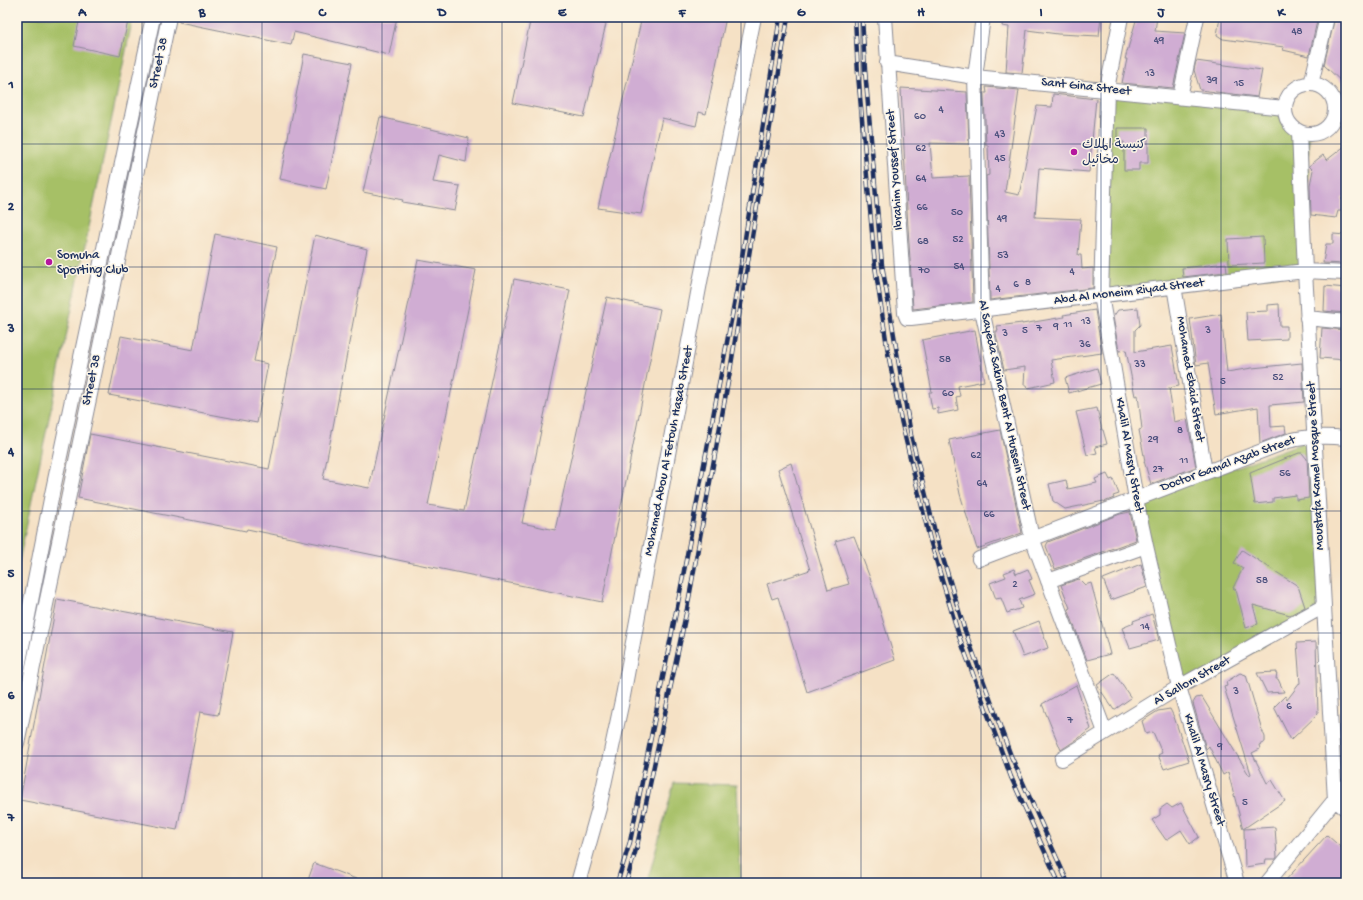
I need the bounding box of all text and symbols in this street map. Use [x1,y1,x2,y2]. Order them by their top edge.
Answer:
text: A [77,6,87,21]
text: B [198,6,207,21]
text: C [317,6,327,21]
text: D [437,6,447,21]
text: E [558,6,567,21]
text: F [678,6,687,21]
text: G [797,6,806,21]
text: H [917,6,925,21]
text: I [1039,6,1043,21]
text: J [1157,6,1166,21]
text: K [1276,6,1286,21]
house number: 48 [1291,26,1303,38]
house number: 49 [1154,35,1165,47]
street label: Street 38 [146,36,172,90]
house number: 13 [1144,68,1155,80]
street label: Sant Gina Street [1040,75,1133,99]
house number: 39 [1205,75,1218,87]
text: 1 [7,78,14,93]
house number: 15 [1233,78,1244,90]
house number: 4 [938,104,944,116]
street label: Ibrahim Youssef Street [883,108,907,231]
house number: 60 [914,111,926,123]
house number: 43 [995,129,1006,141]
place label: كنيسة الملاك مخائيل [1082,138,1146,168]
house number: 62 [916,143,927,155]
marker: كنيسة الملاك مخائيل [1069,147,1079,157]
house number: 45 [995,153,1006,165]
house number: 64 [916,173,927,185]
text: 2 [8,200,15,215]
house number: 66 [916,202,928,214]
house number: 50 [951,207,963,219]
house number: 49 [997,213,1008,225]
house number: 52 [952,234,964,246]
house number: 68 [917,236,929,248]
place label: Somuha Sporting Club [57,248,129,278]
house number: 53 [997,250,1009,262]
marker: Somuha Sporting Club [44,257,54,267]
house number: 54 [954,261,965,273]
house number: 70 [917,265,930,277]
house number: 4 [1069,266,1075,278]
street label: Abd Al Moneim Riyad Street [1053,275,1207,309]
house number: 8 [1025,277,1031,289]
house number: 6 [1013,279,1019,291]
house number: 4 [995,283,1001,295]
street label: Al Sayeda Sakina Bent Al Hussein Street [974,299,1034,513]
street label: Mohamed Ebaid Street [1173,315,1208,445]
house number: 13 [1080,316,1091,328]
house number: 11 [1063,319,1072,331]
house number: 9 [1052,321,1059,333]
text: 3 [7,322,15,337]
house number: 7 [1035,323,1042,335]
house number: 5 [1022,325,1028,337]
house number: 3 [1204,325,1211,337]
house number: 3 [1001,328,1008,340]
house number: 36 [1078,339,1091,351]
street label: Mohamed Abou Al Fetouh Hasab Street [641,343,697,557]
street label: Street 38 [79,353,105,407]
house number: 58 [939,354,951,366]
house number: 33 [1133,359,1146,371]
house number: 52 [1272,372,1284,384]
house number: 5 [1220,376,1226,388]
street label: Moustafa Kamel Mosque Street [1304,380,1328,551]
house number: 60 [942,388,954,400]
street label: Khalil Al Masry Street [1112,396,1147,515]
house number: 8 [1177,425,1183,437]
street label: Doctor Gamal Azab Street [1158,432,1299,496]
house number: 29 [1148,434,1159,446]
text: 4 [7,445,15,460]
house number: 62 [971,450,982,462]
house number: 11 [1179,455,1188,467]
house number: 27 [1152,464,1164,476]
house number: 56 [1279,468,1291,480]
house number: 64 [977,478,988,490]
house number: 66 [983,509,995,521]
text: 5 [8,567,15,582]
house number: 58 [1256,575,1268,587]
house number: 2 [1012,579,1018,591]
house number: 14 [1139,621,1151,633]
street label: Al Sallom Street [1151,652,1235,709]
house number: 3 [1232,686,1239,698]
text: 6 [8,689,15,704]
house number: 6 [1286,701,1292,713]
street label: Khalil Al Masry Street [1180,712,1229,829]
house number: 7 [1066,715,1073,727]
house number: 9 [1216,741,1223,753]
house number: 5 [1242,797,1248,809]
text: 7 [7,811,16,826]

